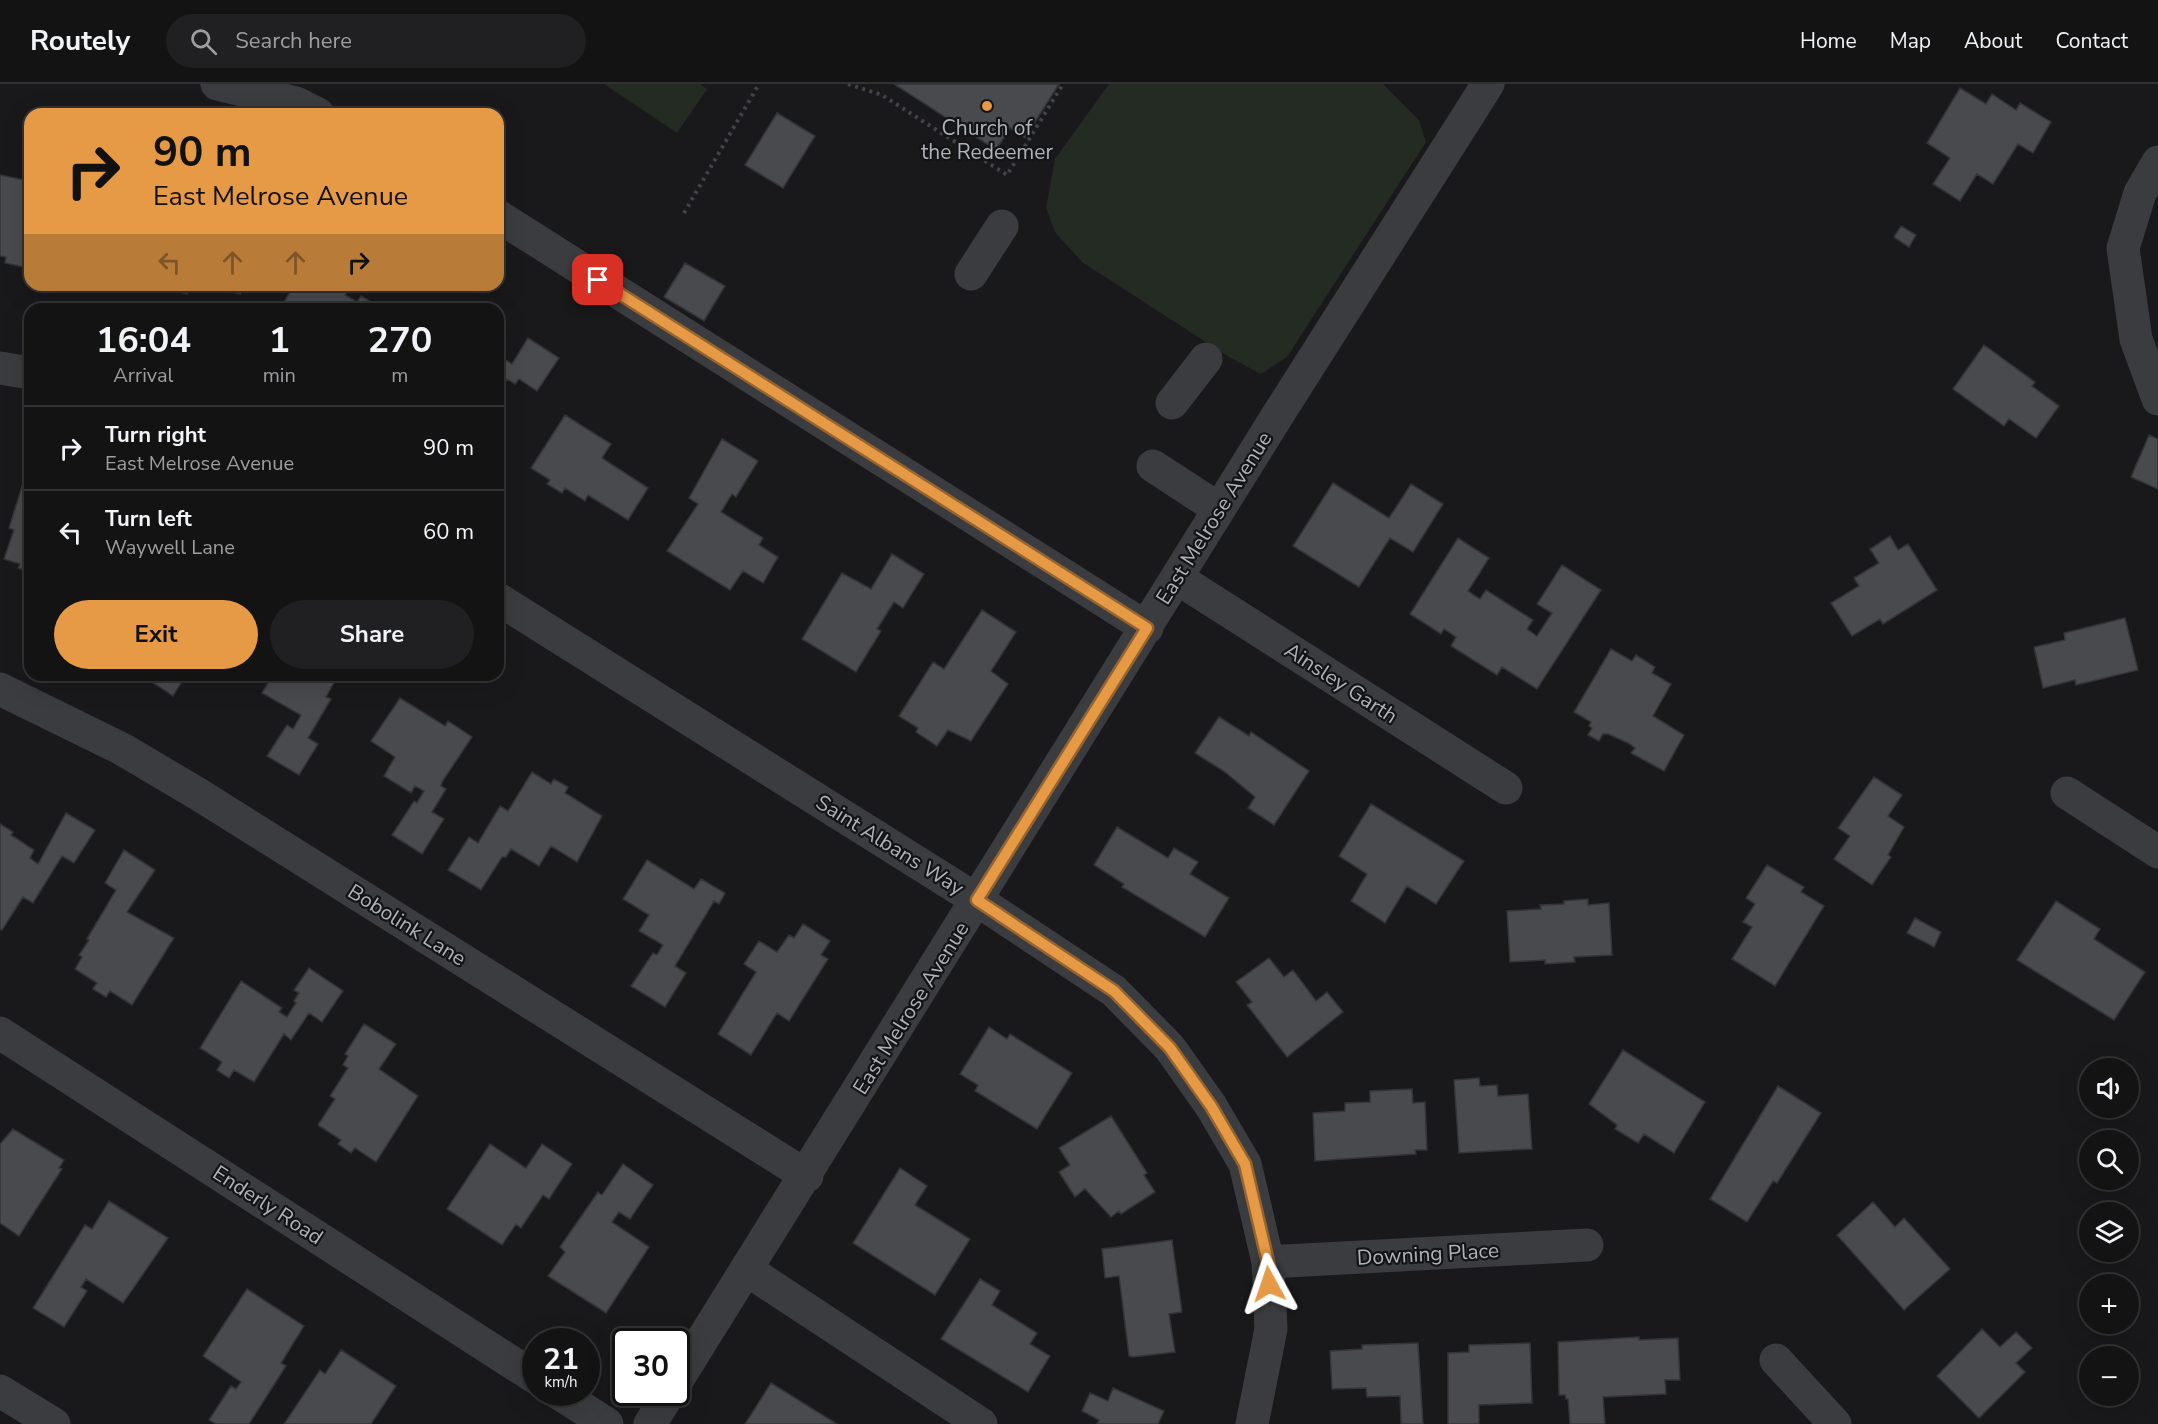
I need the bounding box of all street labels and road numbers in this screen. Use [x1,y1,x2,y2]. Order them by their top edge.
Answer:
street label: East Melrose Avenue [1150,426,1278,610]
street label: Ainsley Garth [1279,636,1403,730]
street label: Saint Albans Way [811,788,970,902]
street label: Bobolink Lane [343,878,471,972]
street label: East Melrose Avenue [847,916,975,1100]
street label: Enderly Road [207,1159,329,1251]
street label: Downing Place [1356,1236,1500,1272]

